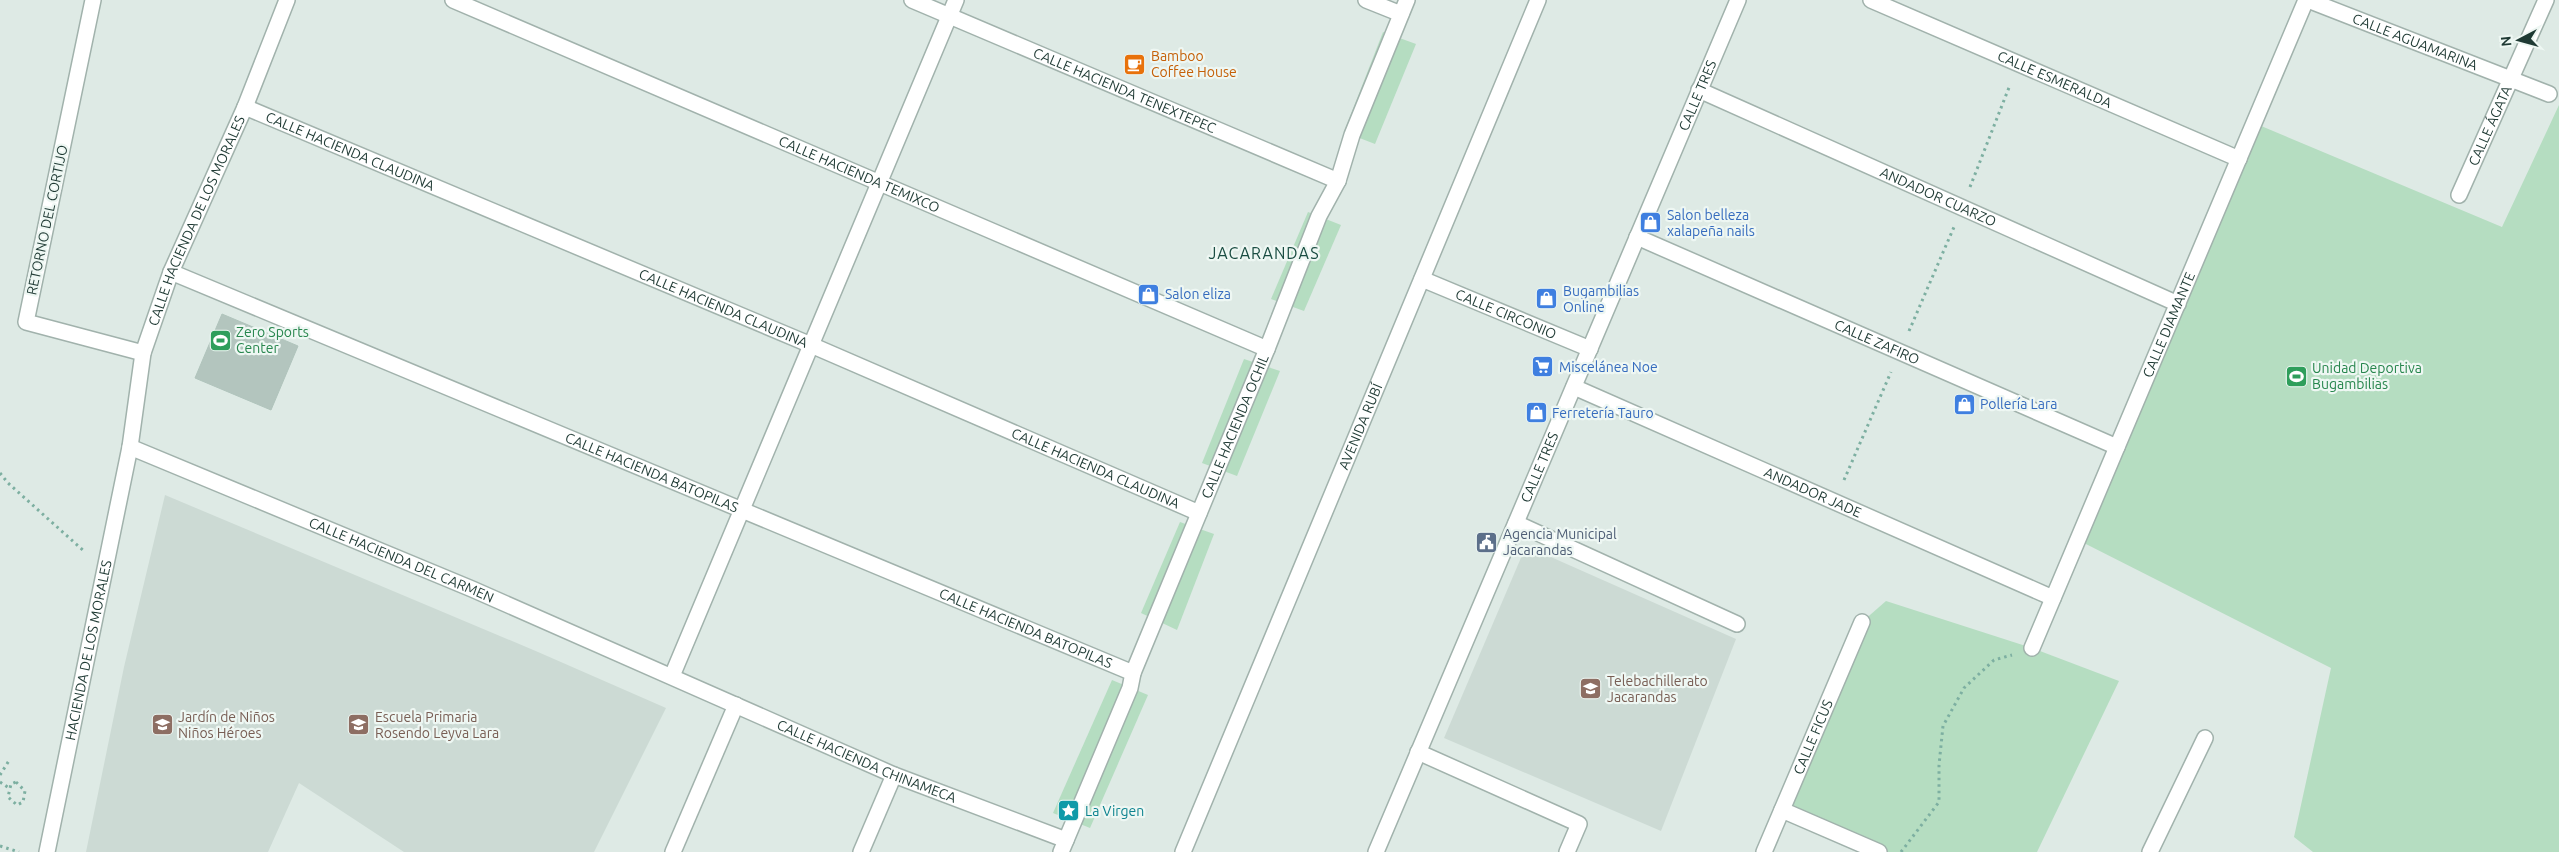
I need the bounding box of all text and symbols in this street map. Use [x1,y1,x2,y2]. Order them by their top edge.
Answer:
street label: CALLE AGUAMARINA [2350,10,2480,73]
north arrow [2494,15,2544,65]
text: N [2498,35,2515,47]
street label: CALLE HACIENDA TENEXTEPEC [1031,44,1219,136]
place label: Bamboo Coffee House [1151,48,1237,80]
street label: CALLE ESMERALDA [1995,48,2114,111]
cafe icon: Bamboo Coffee House [1123,52,1147,76]
street label: CALLE TRES [1675,58,1719,133]
street label: CALLE ÁGATA [2465,83,2515,168]
street label: CALLE HACIENDA CLAUDINA [263,109,437,194]
street label: CALLE HACIENDA DE LOS MORALES [145,113,248,328]
street label: CALLE HACIENDA TEMIXCO [776,133,942,216]
street label: RETORNO DEL CORTIJO [23,143,71,296]
street label: ANDADOR CUARZO [1878,164,1999,230]
place label: Salon belleza xalapeña nails [1667,207,1755,239]
shop icon: Salon belleza xalapeña nails [1639,211,1663,235]
district label: JACARANDAS [1208,244,1320,262]
street label: CALLE HACIENDA CLAUDINA [637,266,810,351]
street label: CALLE DIAMANTE [2139,269,2198,380]
shop icon: Salon eliza [1137,282,1161,306]
place label: Bugambilias Online [1563,283,1639,315]
place label: Salon eliza [1165,286,1231,302]
street label: CALLE CIRCONIO [1453,286,1559,342]
shop icon: Bugambilias Online [1535,287,1559,311]
street label: CALLE ZAFIRO [1832,316,1922,368]
place label: Zero Sports Center [236,324,309,356]
sports icon: Zero Sports Center [208,328,232,352]
street label: CALLE HACIENDA OCHIL [1198,352,1272,501]
supermarket icon: Miscelánea Noe [1531,355,1555,379]
place label: Miscelánea Noe [1559,359,1658,375]
place label: Unidad Deportiva Bugambilias [2312,360,2422,392]
sports icon: Unidad Deportiva Bugambilias [2284,364,2308,388]
street label: AVENIDA RUBÍ [1335,380,1385,472]
shop icon: Pollería Lara [1952,392,1976,416]
place label: Pollería Lara [1980,396,2057,412]
shop icon: Ferretería Tauro [1524,401,1548,425]
place label: Ferretería Tauro [1552,405,1654,421]
street label: CALLE HACIENDA CLAUDINA [1009,425,1182,512]
street label: CALLE HACIENDA BATOPILAS [563,429,741,516]
street label: CALLE TRES [1517,430,1562,505]
street label: ANDADOR JADE [1762,464,1864,521]
street label: CALLE HACIENDA DEL CARMEN [306,514,497,606]
place label: Agencia Municipal Jacarandas [1503,526,1617,558]
public building icon: Agencia Municipal Jacarandas [1475,530,1499,554]
street label: HACIENDA DE LOS MORALES [62,559,115,742]
street label: CALLE HACIENDA BATOPILAS [937,585,1115,671]
place label: Telebachillerato Jacarandas [1607,673,1708,705]
school or university icon: Telebachillerato Jacarandas [1579,677,1603,701]
street label: CALLE FICUS [1790,697,1836,777]
place label: Jardín de Niños Niños Héroes [178,709,275,741]
place label: Escuela Primaria Rosendo Leyva Lara [375,709,499,741]
school or university icon: Jardín de Niños Niños Héroes [150,713,174,737]
school or university icon: Escuela Primaria Rosendo Leyva Lara [347,713,371,737]
street label: CALLE HACIENDA CHINAMECA [775,716,959,806]
place icon: La Virgen [1057,799,1081,823]
place label: La Virgen [1085,803,1144,819]

